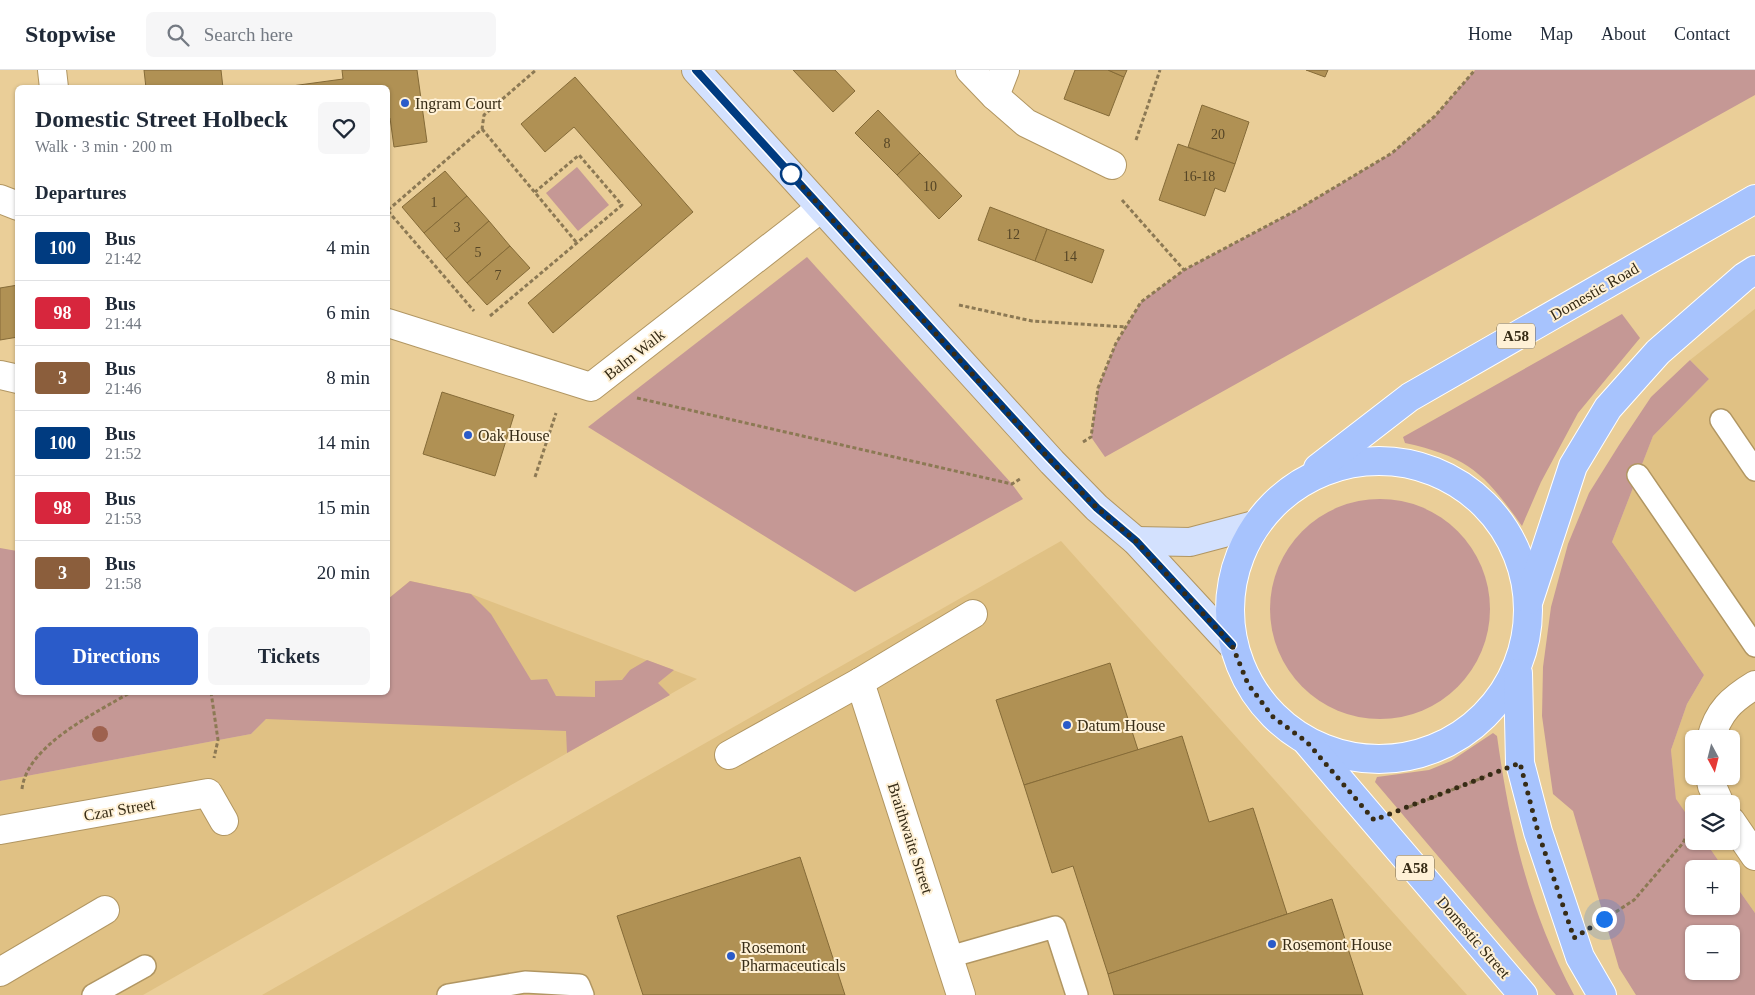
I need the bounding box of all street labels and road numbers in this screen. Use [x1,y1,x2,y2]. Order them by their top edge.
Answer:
street label: Domestic Road [1547,259,1641,324]
road number: A58 [1497,324,1535,348]
street label: Balm Walk [601,326,668,383]
street label: Braithwaite Street [885,780,937,896]
street label: Czar Street [82,795,156,824]
road number: A58 [1396,856,1434,880]
street label: Domestic Street [1434,893,1514,982]

